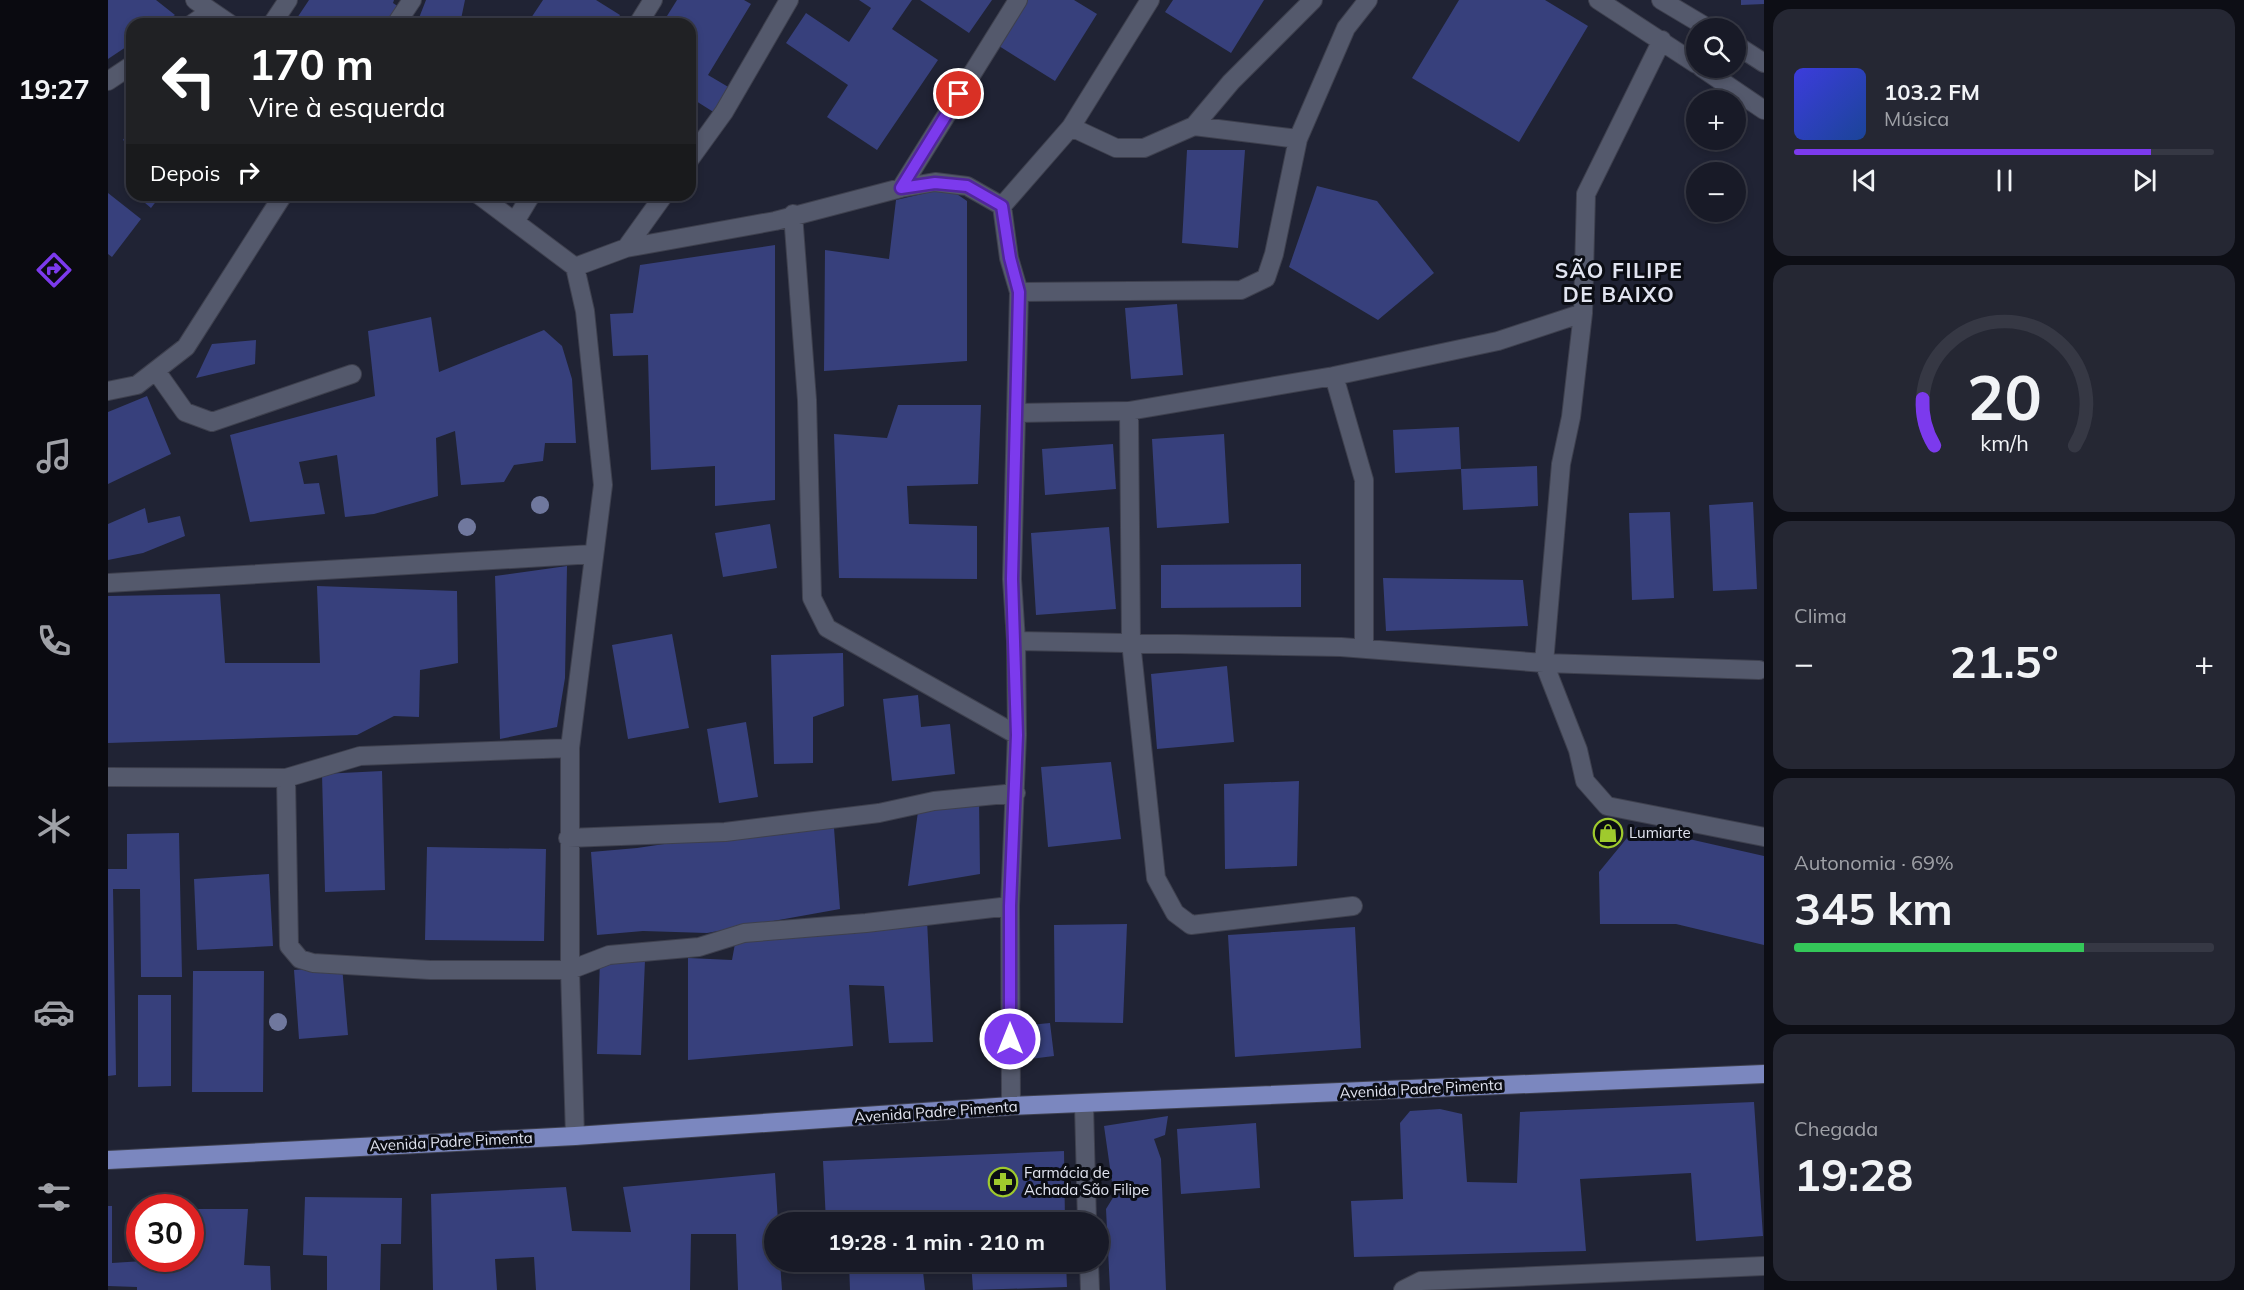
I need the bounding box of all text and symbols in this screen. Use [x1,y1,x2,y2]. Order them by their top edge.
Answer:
map controls [1686,18,1746,222]
button: search [1686,18,1746,78]
text: 170 m [249,38,374,91]
icon: left [150,42,228,120]
pin [933,68,984,119]
text: 19:27 [18,72,90,106]
icon: arrive [942,77,975,110]
text: 103.2 FM [1884,78,1980,106]
text: Vire à esquerda [249,90,445,124]
button: + [1686,90,1746,150]
text: Música [1884,106,1949,131]
icon: right [232,156,265,189]
text: Depois [150,159,220,187]
button: − [1686,162,1746,222]
icon: previous [1848,164,1881,197]
icon: pause [1988,164,2021,197]
icon: next [2128,164,2161,197]
icon: directions [33,249,75,291]
district label: SÃO FILIPE DE BAIXO [1555,257,1683,307]
text: 20 [1967,357,2041,436]
text: km/h [1980,429,2028,456]
icon: music [33,435,75,477]
text: Clima [1794,603,1847,628]
icon: phone [33,620,75,662]
text: 21.5° [1949,633,2059,689]
text: − [1794,642,1814,683]
text: + [2194,642,2214,683]
icon: climate [33,805,75,847]
shop icon: Lumiarte [1592,817,1624,849]
place label: Lumiarte [1629,823,1691,842]
text: Autonomia · 69% [1794,850,1954,875]
text: 345 km [1794,880,1953,936]
icon: car [33,991,75,1033]
position arrow [978,1007,1042,1071]
street label: Avenida Padre Pimenta [1339,1075,1503,1102]
street label: Avenida Padre Pimenta [854,1096,1018,1127]
text: Chegada [1794,1116,1878,1141]
street label: Avenida Padre Pimenta [369,1128,533,1155]
text: 19:28 [1794,1146,1913,1202]
place label: Farmácia de Achada São Filipe [1024,1163,1149,1199]
pharmacy icon: Farmácia de Achada São Filipe [987,1166,1019,1198]
icon: filters [33,1176,75,1218]
speed limit sign: 30 [126,1194,204,1272]
text: 19:28 · 1 min · 210 m [828,1228,1045,1256]

